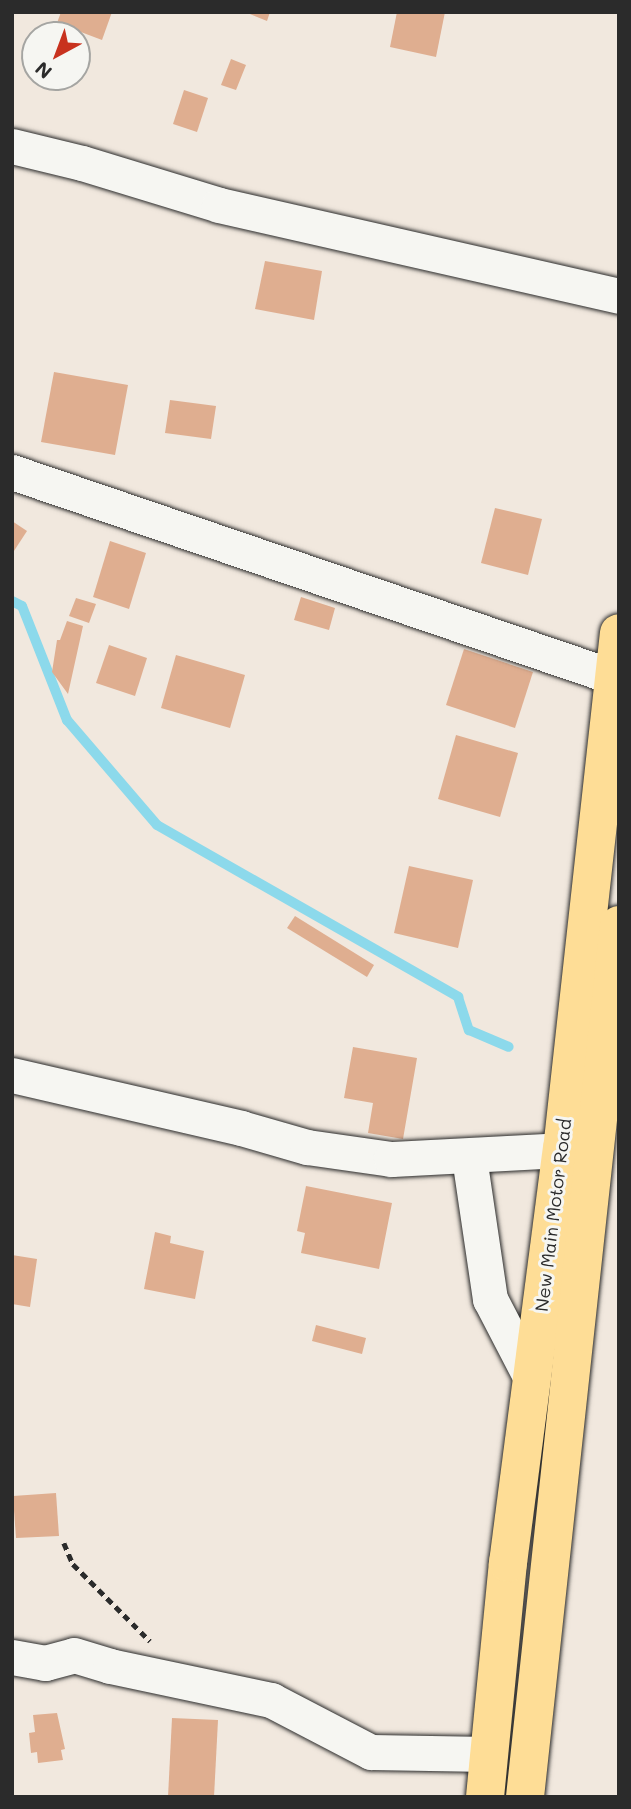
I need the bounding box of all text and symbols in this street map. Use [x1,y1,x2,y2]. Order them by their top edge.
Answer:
north arrow [21,21,91,91]
text: N [30,57,57,85]
street label: New Main Motor Road [530,1117,576,1313]

